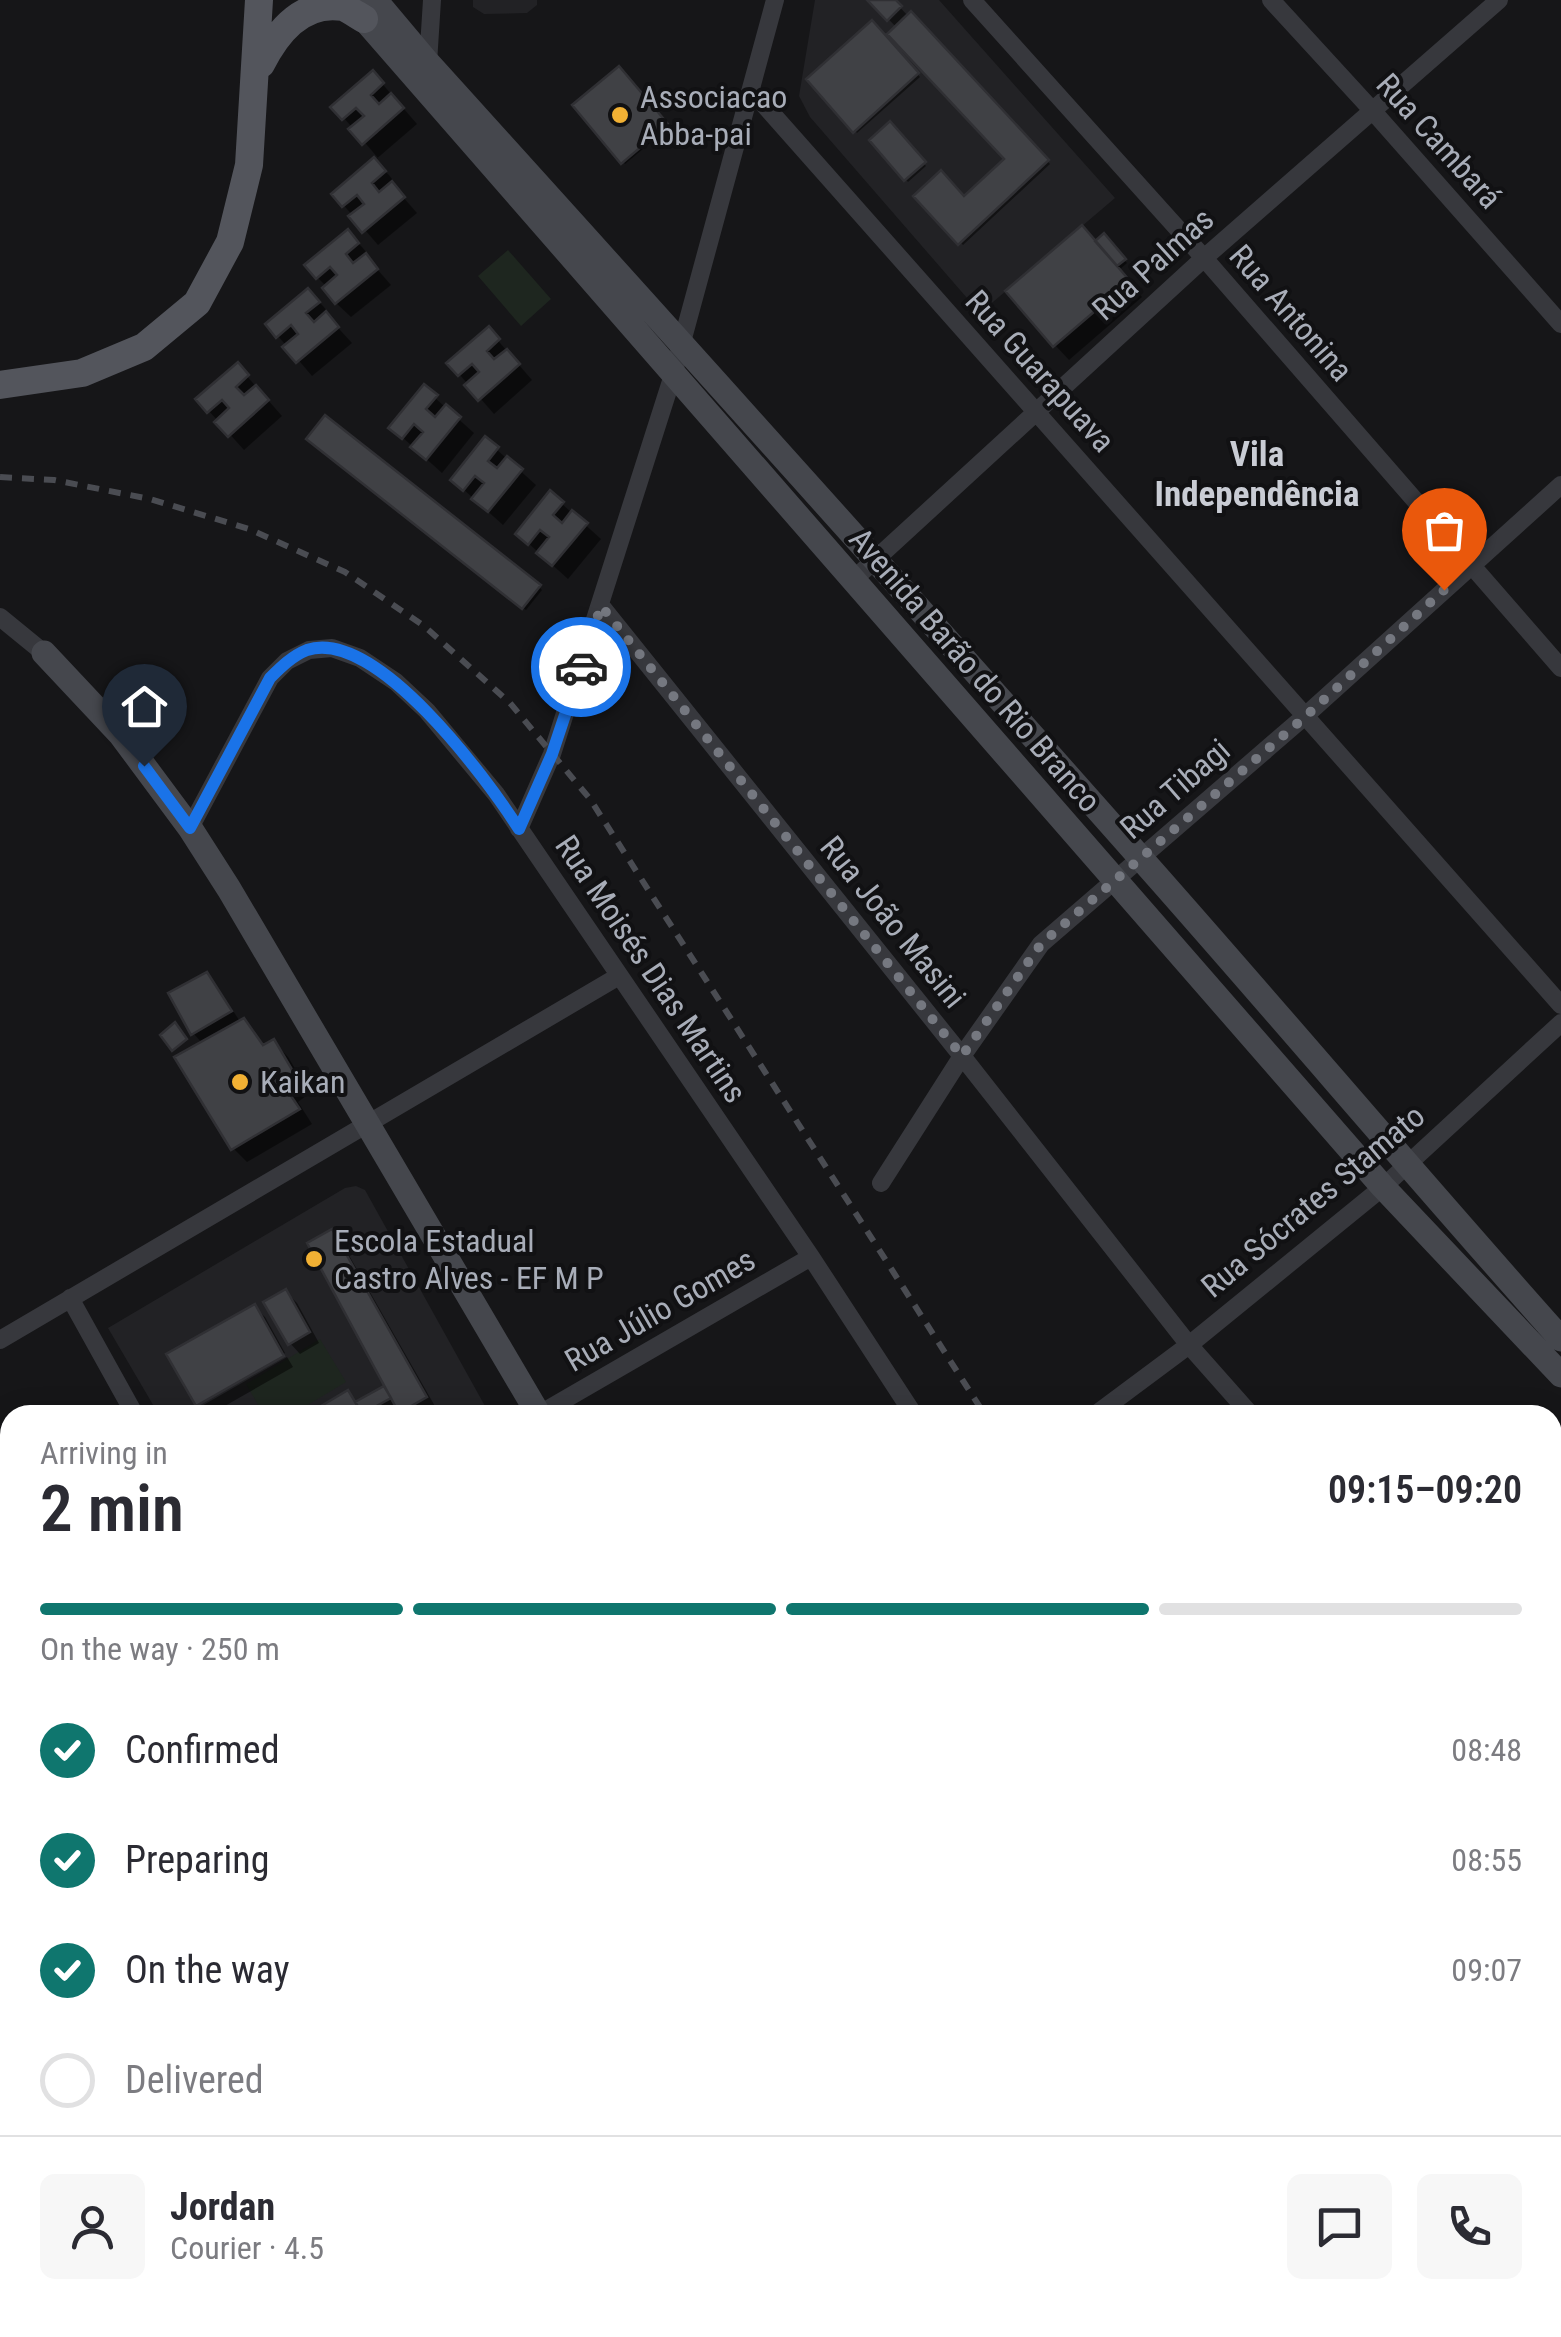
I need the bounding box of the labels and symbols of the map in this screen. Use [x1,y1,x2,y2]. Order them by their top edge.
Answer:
street label: Rua Cambará [1369,66,1509,216]
place label: Associacao Abba-pai [640,78,787,153]
marker: Associacao Abba-pai [609,104,631,126]
street label: Rua Palmas [1085,200,1221,328]
street label: Rua Antonina [1222,237,1360,389]
street label: Rua Guarapuava [957,282,1123,460]
district label: Vila Independência [1155,434,1359,515]
pin [1402,488,1487,591]
street label: Avenida Barão do Rio Branco [841,520,1109,820]
courier [531,617,631,717]
pin [102,664,187,767]
street label: Rua Tibagi [1112,731,1238,847]
street label: Rua Moisés Dias Martins [547,828,755,1110]
street label: Rua João Masini [812,829,974,1015]
place label: Kaikan [260,1063,345,1101]
marker: Kaikan [229,1071,251,1093]
street label: Rua Sócrates Stamato [1194,1097,1432,1305]
place label: Escola Estadual Castro Alves - EF M P [334,1222,604,1297]
street label: Rua Júlio Gomes [558,1240,762,1380]
marker: Escola Estadual Castro Alves - EF M P [303,1248,325,1270]

